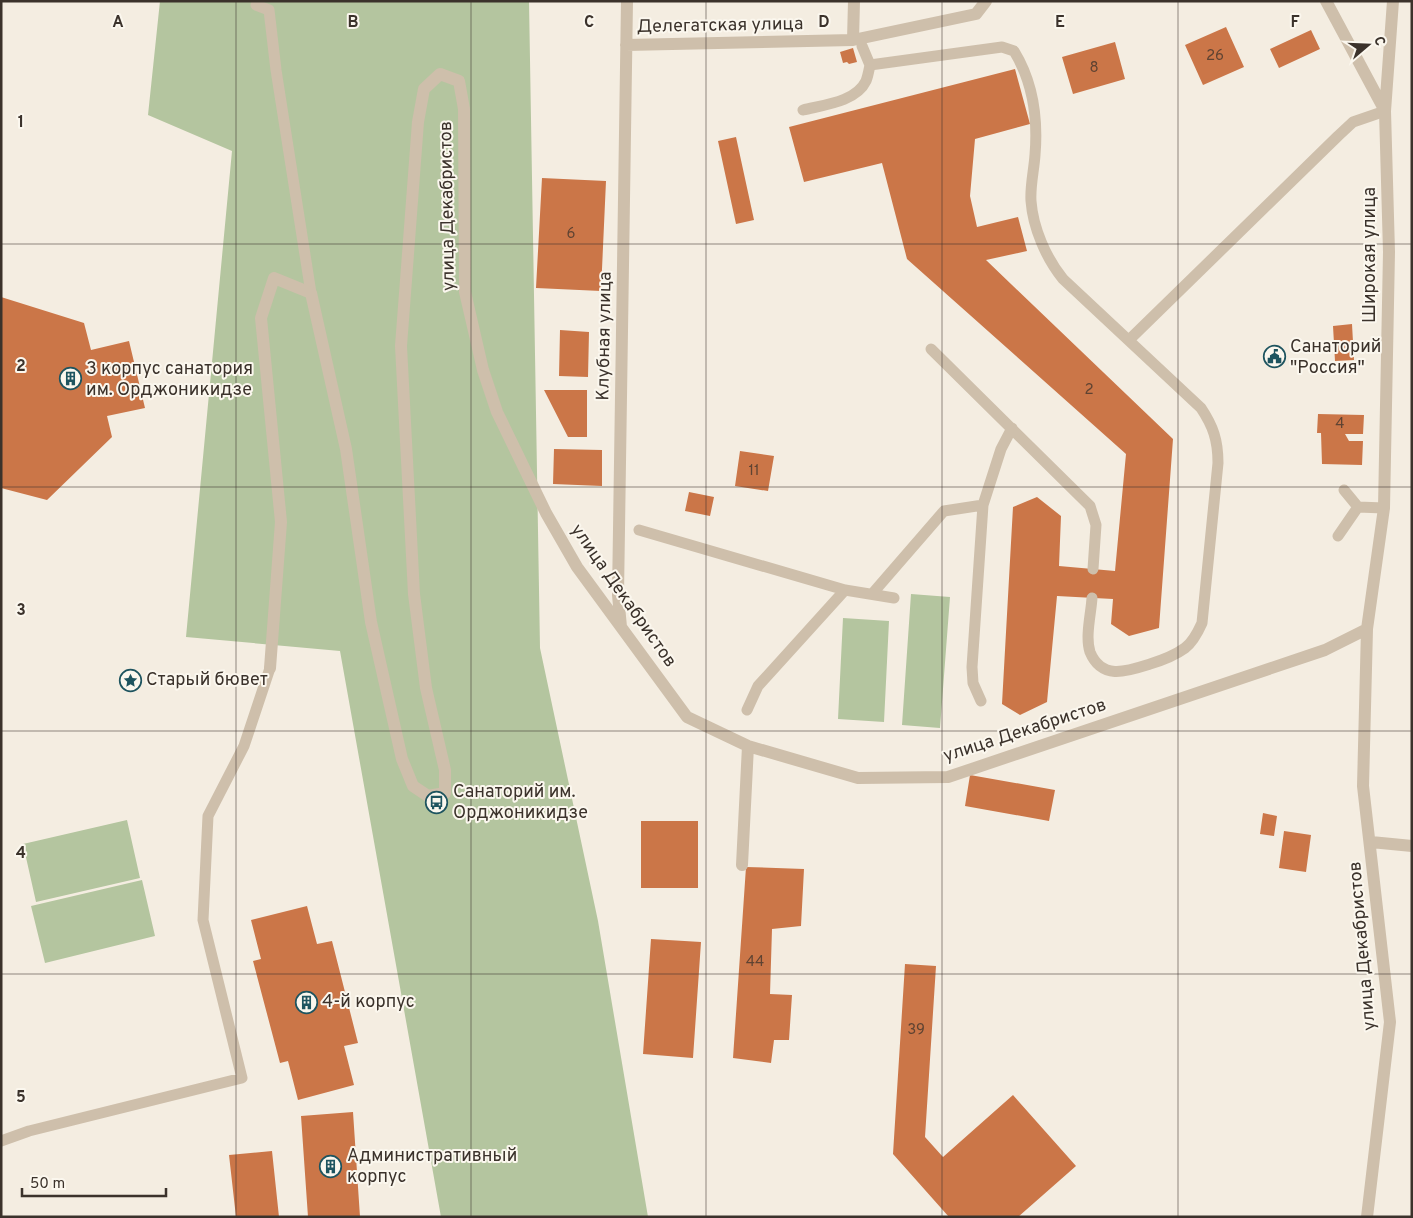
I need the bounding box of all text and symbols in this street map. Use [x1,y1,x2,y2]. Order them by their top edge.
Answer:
text: A [112,13,124,33]
text: B [347,13,359,33]
text: C [584,13,594,33]
street label: Делегатская улица [637,13,803,39]
text: D [818,13,830,33]
text: E [1055,13,1065,33]
text: F [1290,13,1300,33]
north arrow [1343,20,1393,70]
text: С [1369,34,1388,48]
house number: 26 [1206,47,1224,66]
house number: 8 [1089,59,1099,78]
text: 1 [18,113,24,133]
street label: улица Декабристов [435,121,461,291]
street label: Широкая улица [1359,187,1382,323]
house number: 6 [567,225,576,244]
street label: Клубная улица [592,271,618,401]
place label: Санаторий "Россия" [1290,336,1381,380]
public building icon: Санаторий "Россия" [1262,345,1286,369]
text: 2 [16,357,26,377]
place label: 3 корпус санатория им. Орджоникидзе [86,358,253,402]
building icon: 3 корпус санатория им. Орджоникидзе [58,367,82,391]
house number: 2 [1084,381,1094,400]
house number: 4 [1335,415,1345,434]
house number: 11 [748,462,760,481]
street label: улица Декабристов [565,520,681,672]
text: 3 [16,601,26,621]
place icon: Старый бювет [118,668,142,692]
place label: Старый бювет [146,669,268,692]
street label: улица Декабристов [941,694,1109,768]
place label: Санаторий им. Орджоникидзе [453,781,588,825]
bus stop icon: Санаторий им. Орджоникидзе [425,790,449,814]
text: 4 [16,844,26,864]
street label: улица Декабристов [1344,860,1382,1032]
house number: 44 [746,953,764,972]
building icon: 4-й корпус [294,990,318,1014]
place label: 4-й корпус [322,991,415,1014]
house number: 39 [907,1021,925,1040]
text: 5 [16,1088,26,1108]
place label: Административный корпус [347,1145,517,1189]
building icon: Административный корпус [319,1154,343,1178]
scale bar [22,1166,166,1198]
text: 50 m [30,1175,65,1194]

